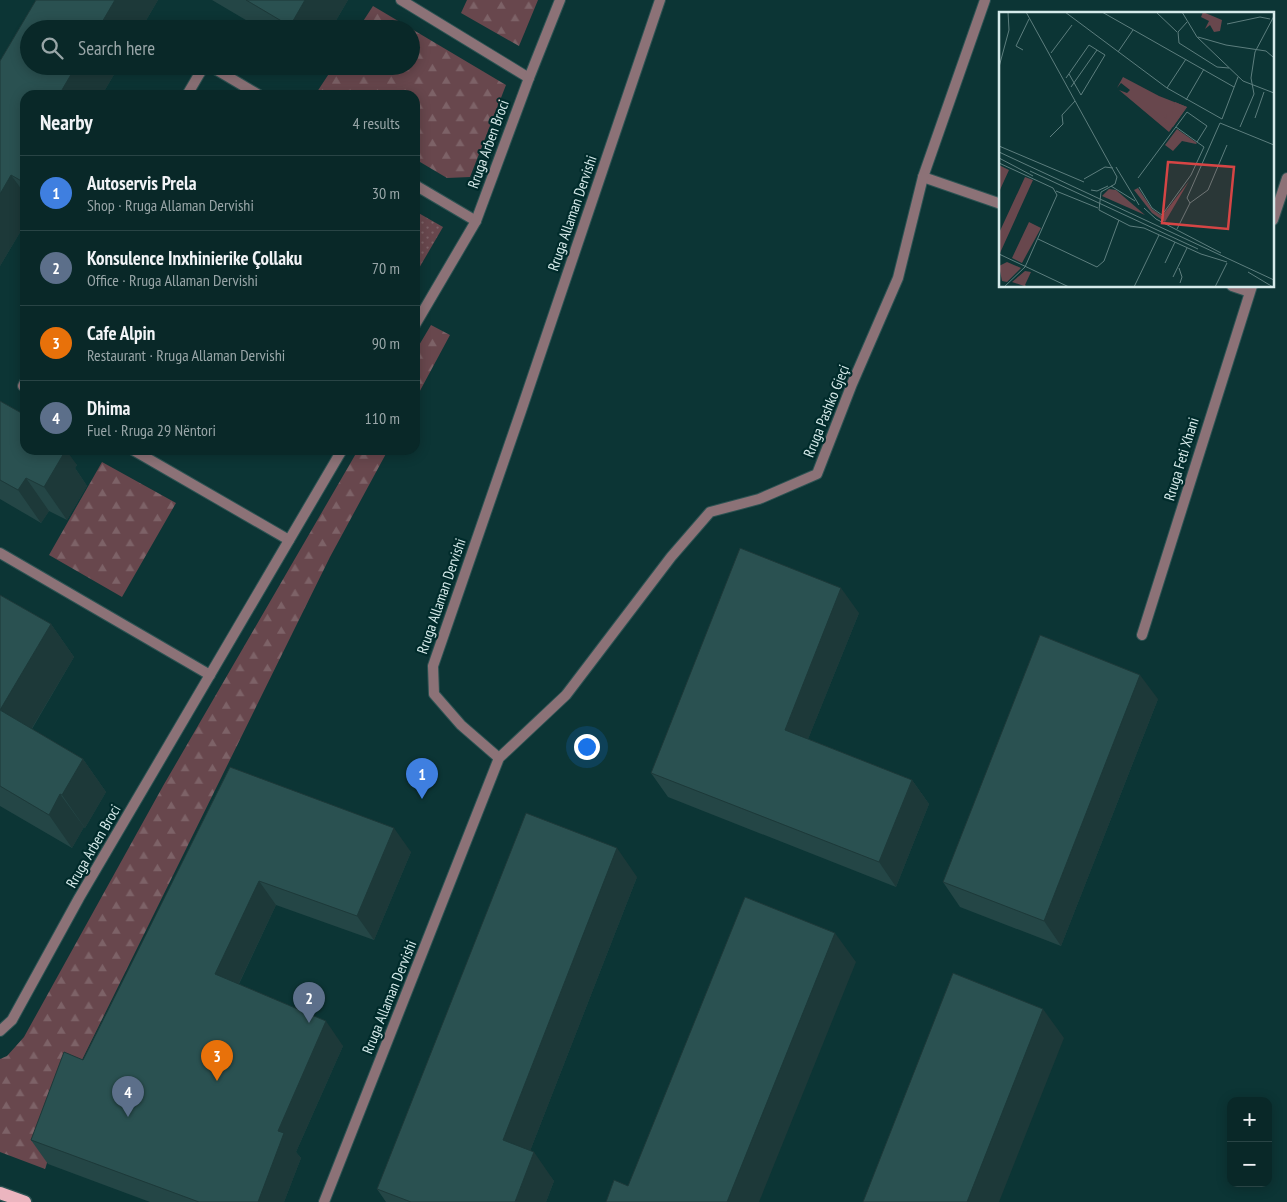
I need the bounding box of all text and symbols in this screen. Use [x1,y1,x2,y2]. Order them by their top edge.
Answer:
inset map [999,12,1274,288]
search box [20,20,420,75]
icon: search [38,34,66,62]
text: Search here [78,36,155,60]
street label: Rruga Arben Broci [463,97,513,191]
text: Nearby [40,109,93,136]
text: 4 results [353,113,400,133]
street label: Rruga Allaman Dervishi [543,153,601,273]
text: Autoservis Prela [87,171,197,195]
text: 1 [52,183,60,203]
text: 30 m [372,183,400,203]
text: Shop · Rruga Allaman Dervishi [87,195,254,215]
text: Konsulence Inxhinierike Çollaku [87,246,302,270]
text: 2 [52,258,60,278]
text: 70 m [372,258,400,278]
text: Office · Rruga Allaman Dervishi [87,270,258,290]
text: Cafe Alpin [87,321,155,345]
text: 3 [52,333,60,353]
text: 90 m [372,333,400,353]
text: Restaurant · Rruga Allaman Dervishi [87,345,285,365]
street label: Rruga Pashko Gjeçi [799,362,853,460]
text: Dhima [87,396,130,420]
text: 4 [52,408,60,428]
text: 110 m [365,408,400,428]
street label: Rruga Feti Xhani [1159,415,1203,503]
text: Fuel · Rruga 29 Nëntori [87,420,216,440]
street label: Rruga Allaman Dervishi [412,536,470,656]
your location [574,734,600,760]
pin: 1 [406,758,438,799]
street label: Rruga Arben Broci [62,801,124,891]
street label: Rruga Allaman Dervishi [358,937,420,1057]
pin: 2 [293,982,325,1023]
pin: 3 [201,1040,233,1081]
pin: 4 [112,1076,144,1117]
map controls [1227,1097,1272,1187]
button: + [1227,1097,1272,1142]
button: − [1227,1142,1272,1187]

